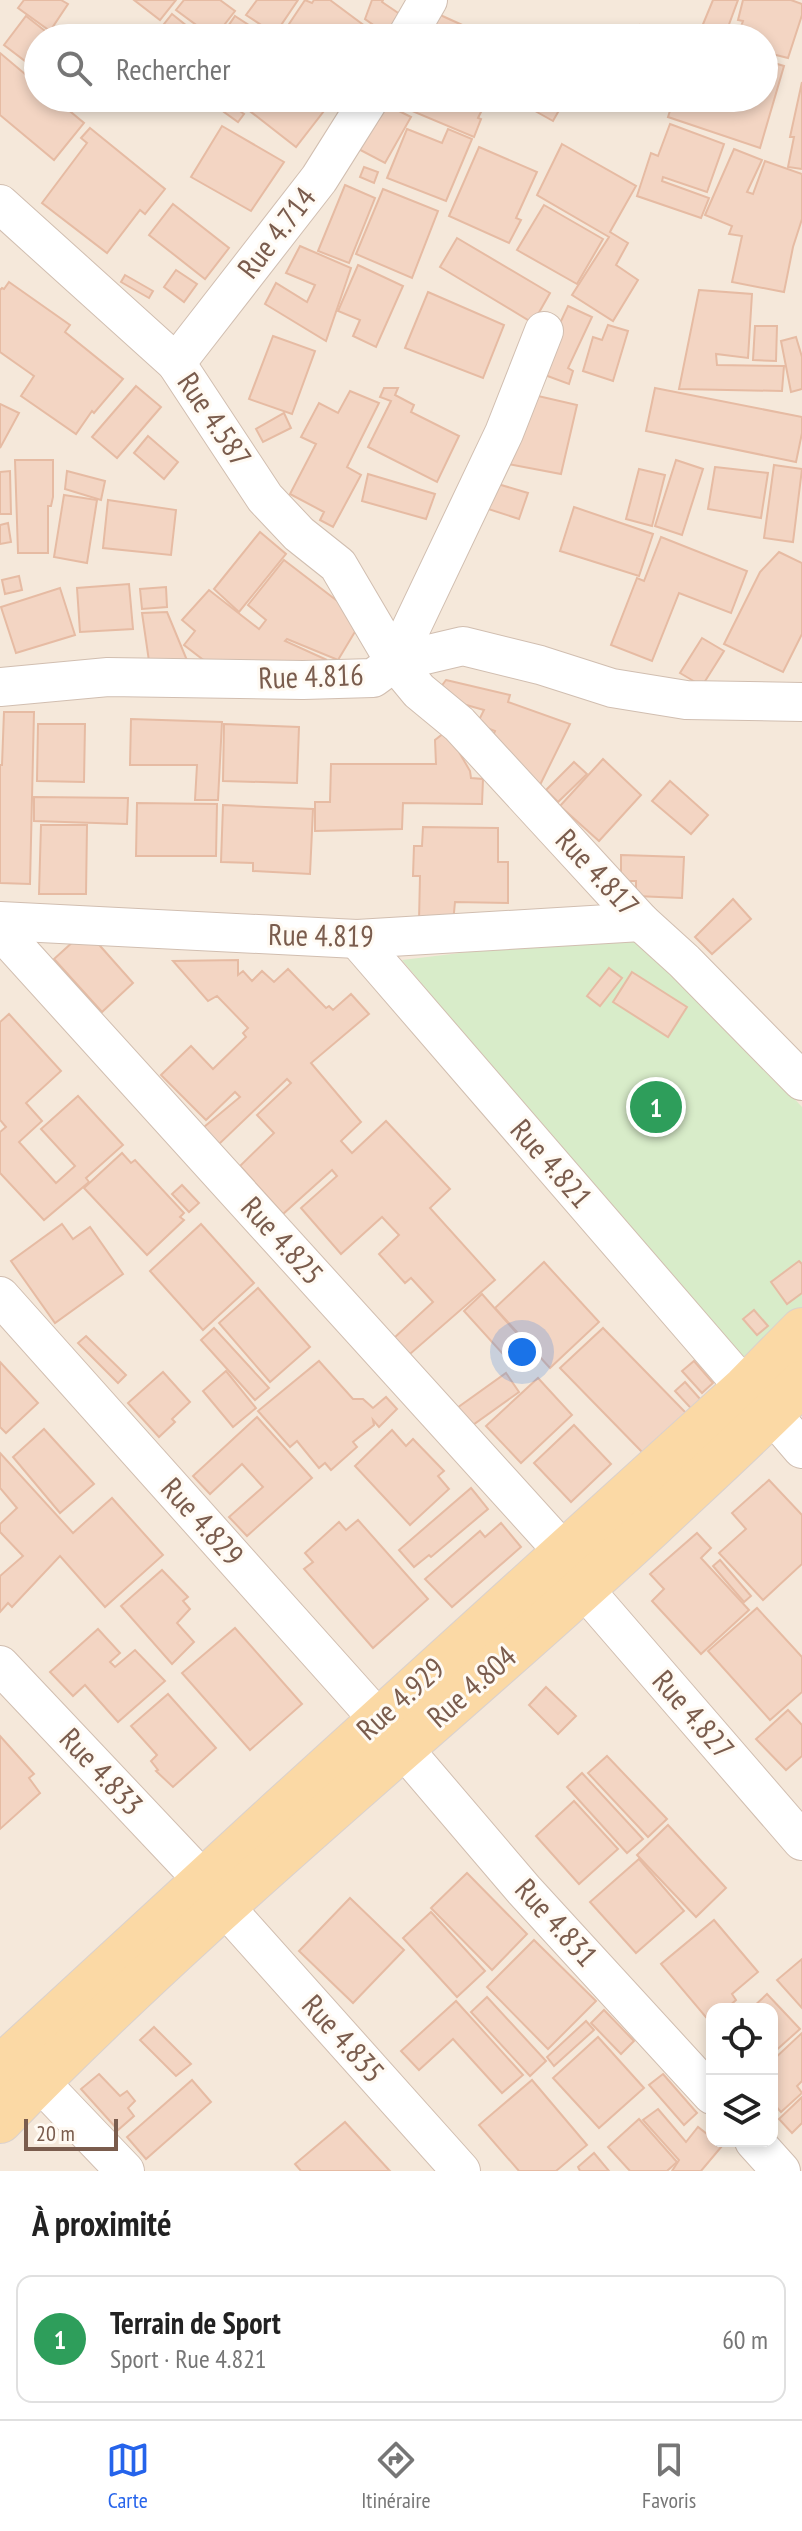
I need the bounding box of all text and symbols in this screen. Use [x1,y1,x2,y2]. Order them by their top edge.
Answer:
search box [24,24,778,112]
icon: search [52,46,96,90]
text: Rechercher [116,49,230,88]
street label: Rue 4.714 [228,178,324,286]
street label: Rue 4.587 [170,365,261,474]
street label: Rue 4.816 [258,654,364,697]
street label: Rue 4.817 [548,820,648,924]
street label: Rue 4.819 [268,914,374,955]
pin: 1 [630,1077,682,1137]
street label: Rue 4.821 [503,1110,601,1216]
street label: Rue 4.825 [233,1188,333,1292]
your location [502,1332,542,1372]
street label: Rue 4.829 [153,1469,253,1573]
street label: Rue 4.804 [418,1637,524,1735]
street label: Rue 4.929 [348,1648,452,1748]
street label: Rue 4.827 [645,1661,743,1767]
street label: Rue 4.833 [52,1719,152,1823]
street label: Rue 4.831 [507,1870,607,1974]
street label: Rue 4.835 [294,1986,394,2090]
map controls [706,2003,778,2147]
button: locate [706,2003,778,2075]
button: layers [706,2075,778,2147]
scale bar [24,2115,118,2151]
text: 20 m [36,2119,75,2147]
text: À proximité [32,2201,172,2245]
text: Terrain de Sport [110,2303,281,2342]
text: 1 [54,2323,66,2356]
text: 60 m [722,2323,768,2356]
text: Sport · Rue 4.821 [110,2342,267,2375]
tab: Carte [106,2438,150,2514]
tab: Itinéraire [361,2438,431,2514]
tab: Favoris [642,2438,696,2514]

